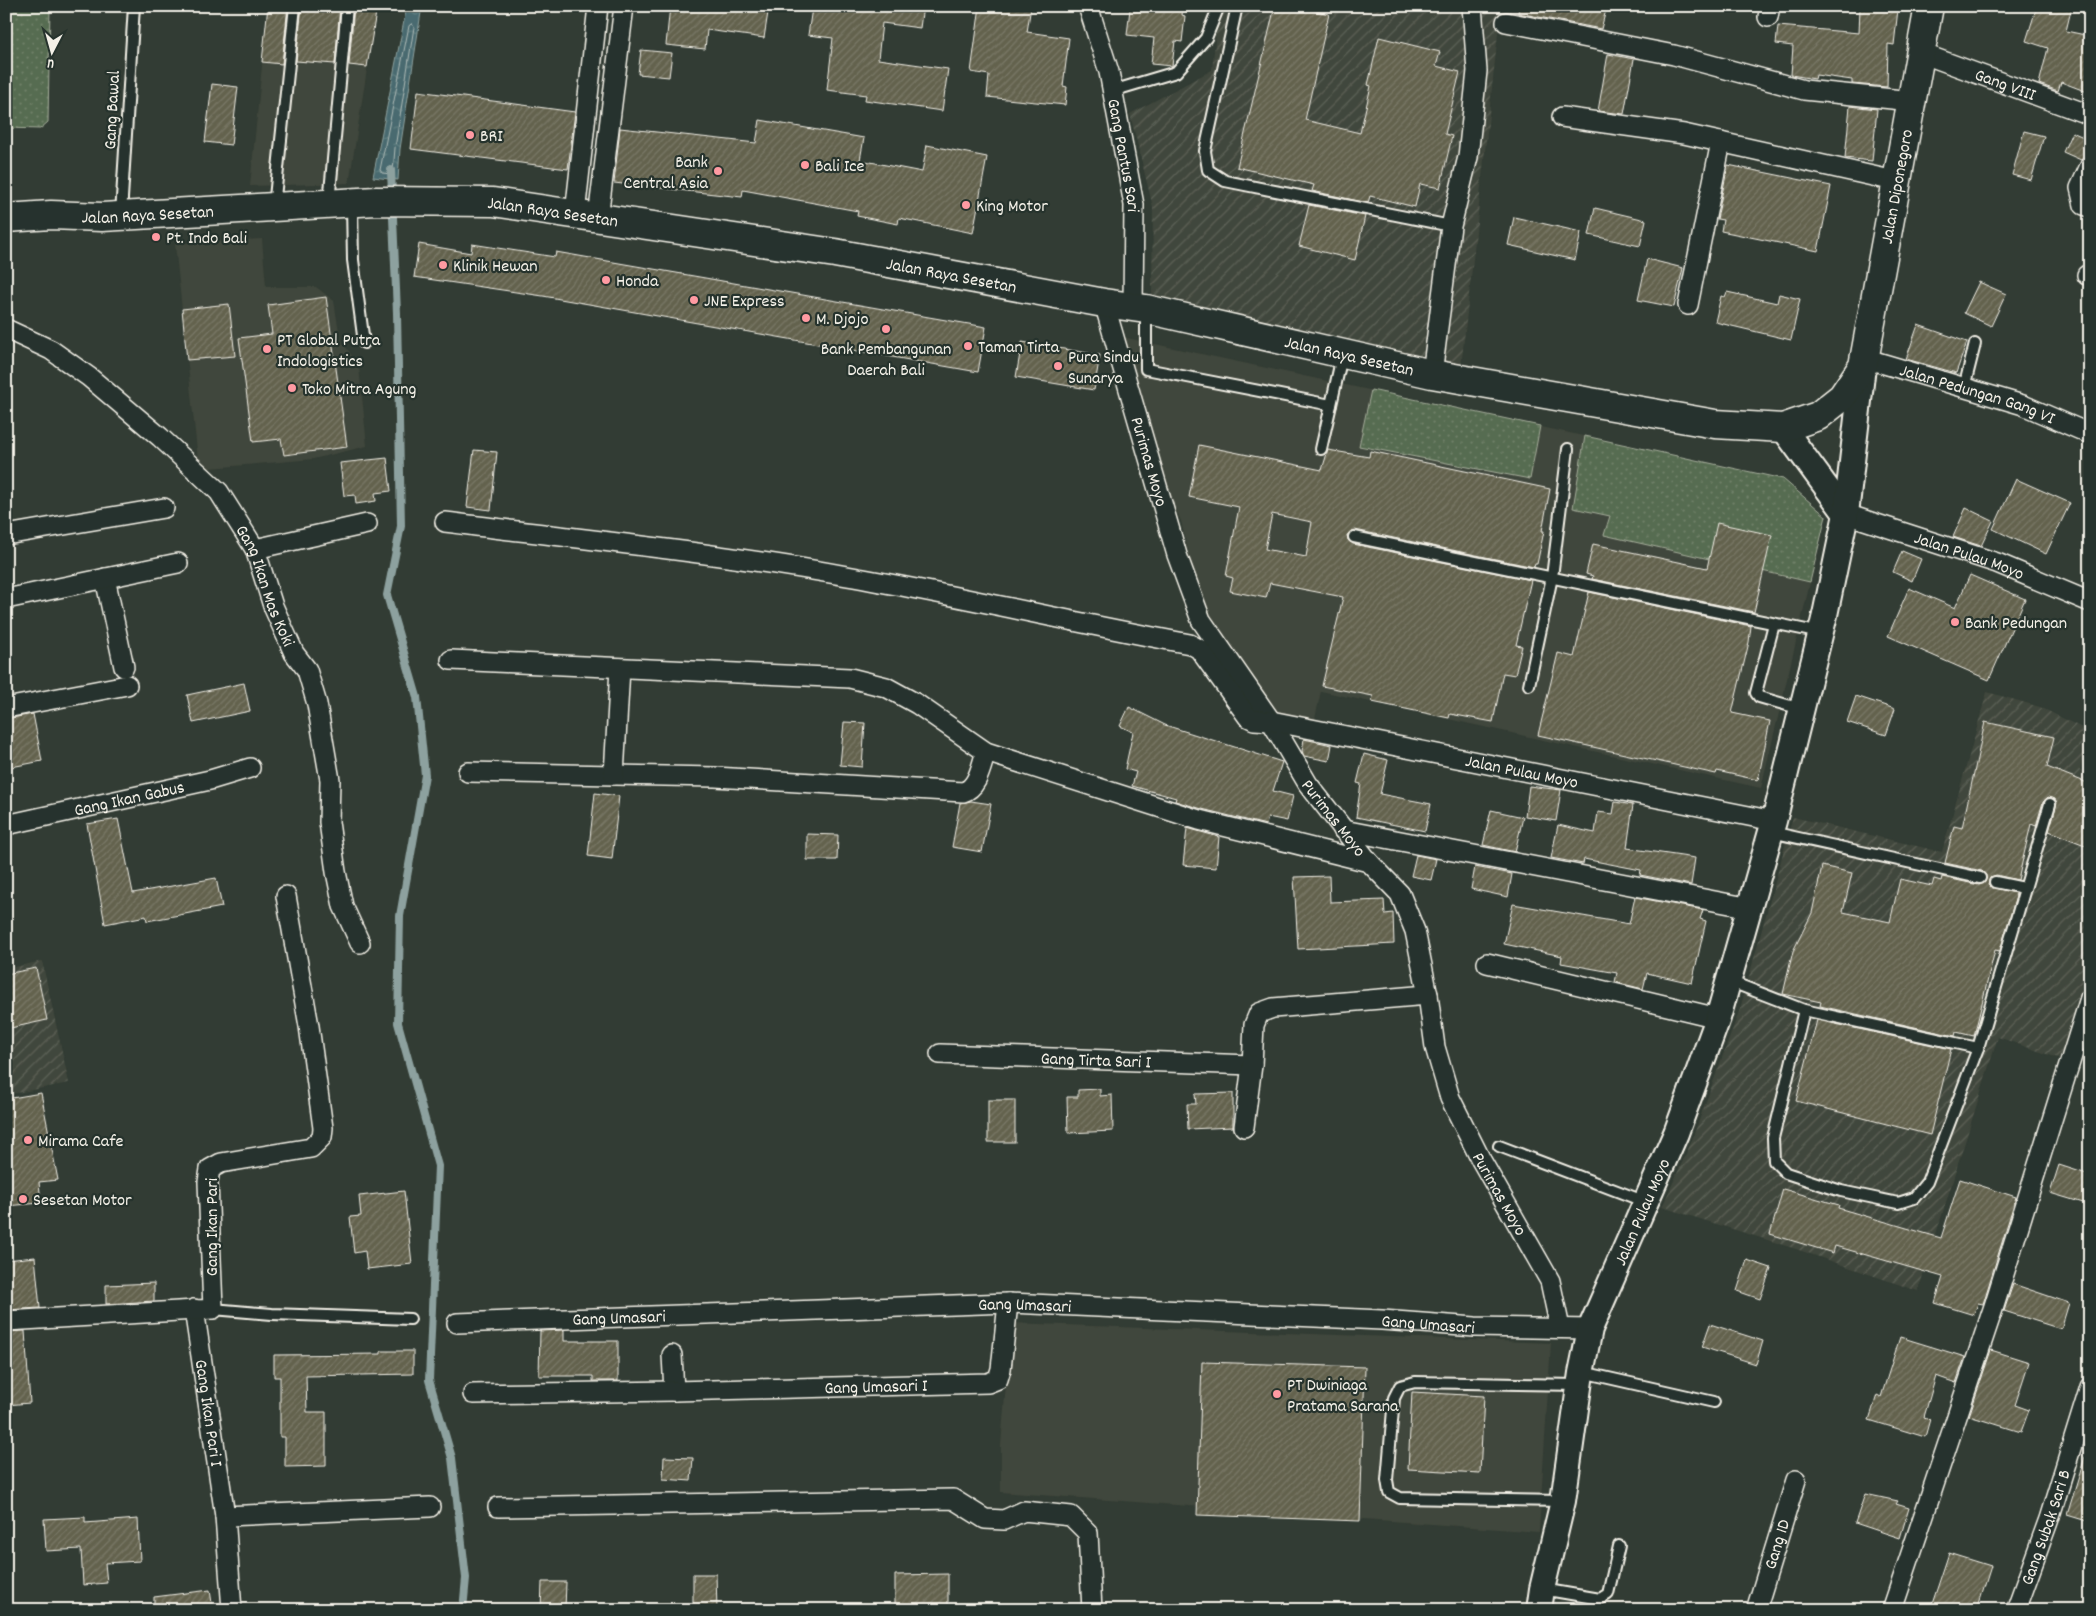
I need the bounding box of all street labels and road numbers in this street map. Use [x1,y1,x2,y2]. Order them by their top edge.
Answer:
street label: Gang VIII [1971,64,2039,109]
street label: Gang Bawal [99,69,128,150]
street label: Gang Pantus Sari [1099,97,1144,212]
street label: Jalan Diponegoro [1876,127,1921,246]
street label: Jalan Raya Sesetan [487,192,620,235]
street label: Jalan Raya Sesetan [81,200,215,232]
street label: Jalan Raya Sesetan [884,253,1018,301]
street label: Jalan Raya Sesetan [1282,331,1416,384]
street label: Jalan Pedungan Gang VI [1896,359,2059,432]
street label: Purimas Moyo [1123,414,1172,510]
street label: Gang Ikan Mas Koki [228,521,300,651]
street label: Jalan Pulau Moyo [1910,527,2027,588]
street label: Jalan Pulau Moyo [1463,750,1580,797]
street label: Purimas Moyo [1294,775,1370,863]
street label: Gang Ikan Gabus [72,776,187,825]
street label: Gang Tirta Sari I [1040,1048,1152,1076]
street label: Purimas Moyo [1464,1149,1532,1241]
street label: Jalan Pulau Moyo [1609,1155,1678,1270]
street label: Gang Ikan Pari [201,1178,226,1276]
street label: Gang Umasari [978,1293,1072,1321]
street label: Gang Umasari [572,1305,666,1334]
street label: Gang Umasari [1380,1310,1475,1342]
street label: Gang Ikan Pari I [187,1358,228,1469]
street label: Gang Umasari I [824,1375,928,1402]
street label: Gang Subak Sari B [2016,1467,2079,1589]
street label: Gang 1D [1759,1517,1798,1573]

